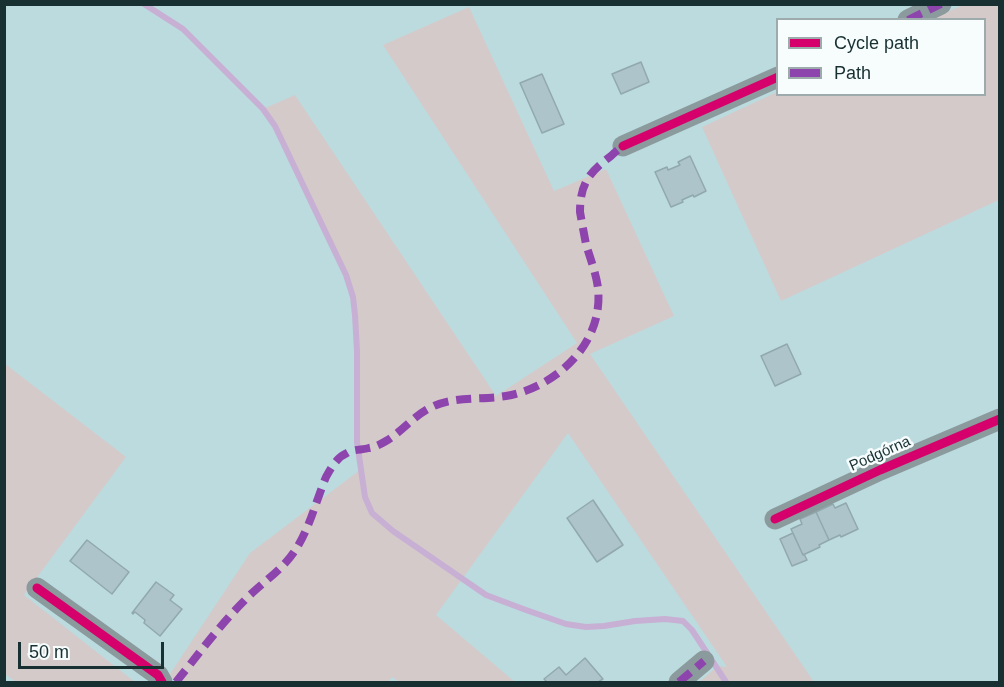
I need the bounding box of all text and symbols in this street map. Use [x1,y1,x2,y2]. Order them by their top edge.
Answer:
legend [776,18,986,96]
text: Cycle path [834,33,919,53]
text: Path [834,63,871,83]
street label: Podgórna [847,433,913,475]
scale bar [21,630,166,668]
text: 50 m [29,642,69,662]

